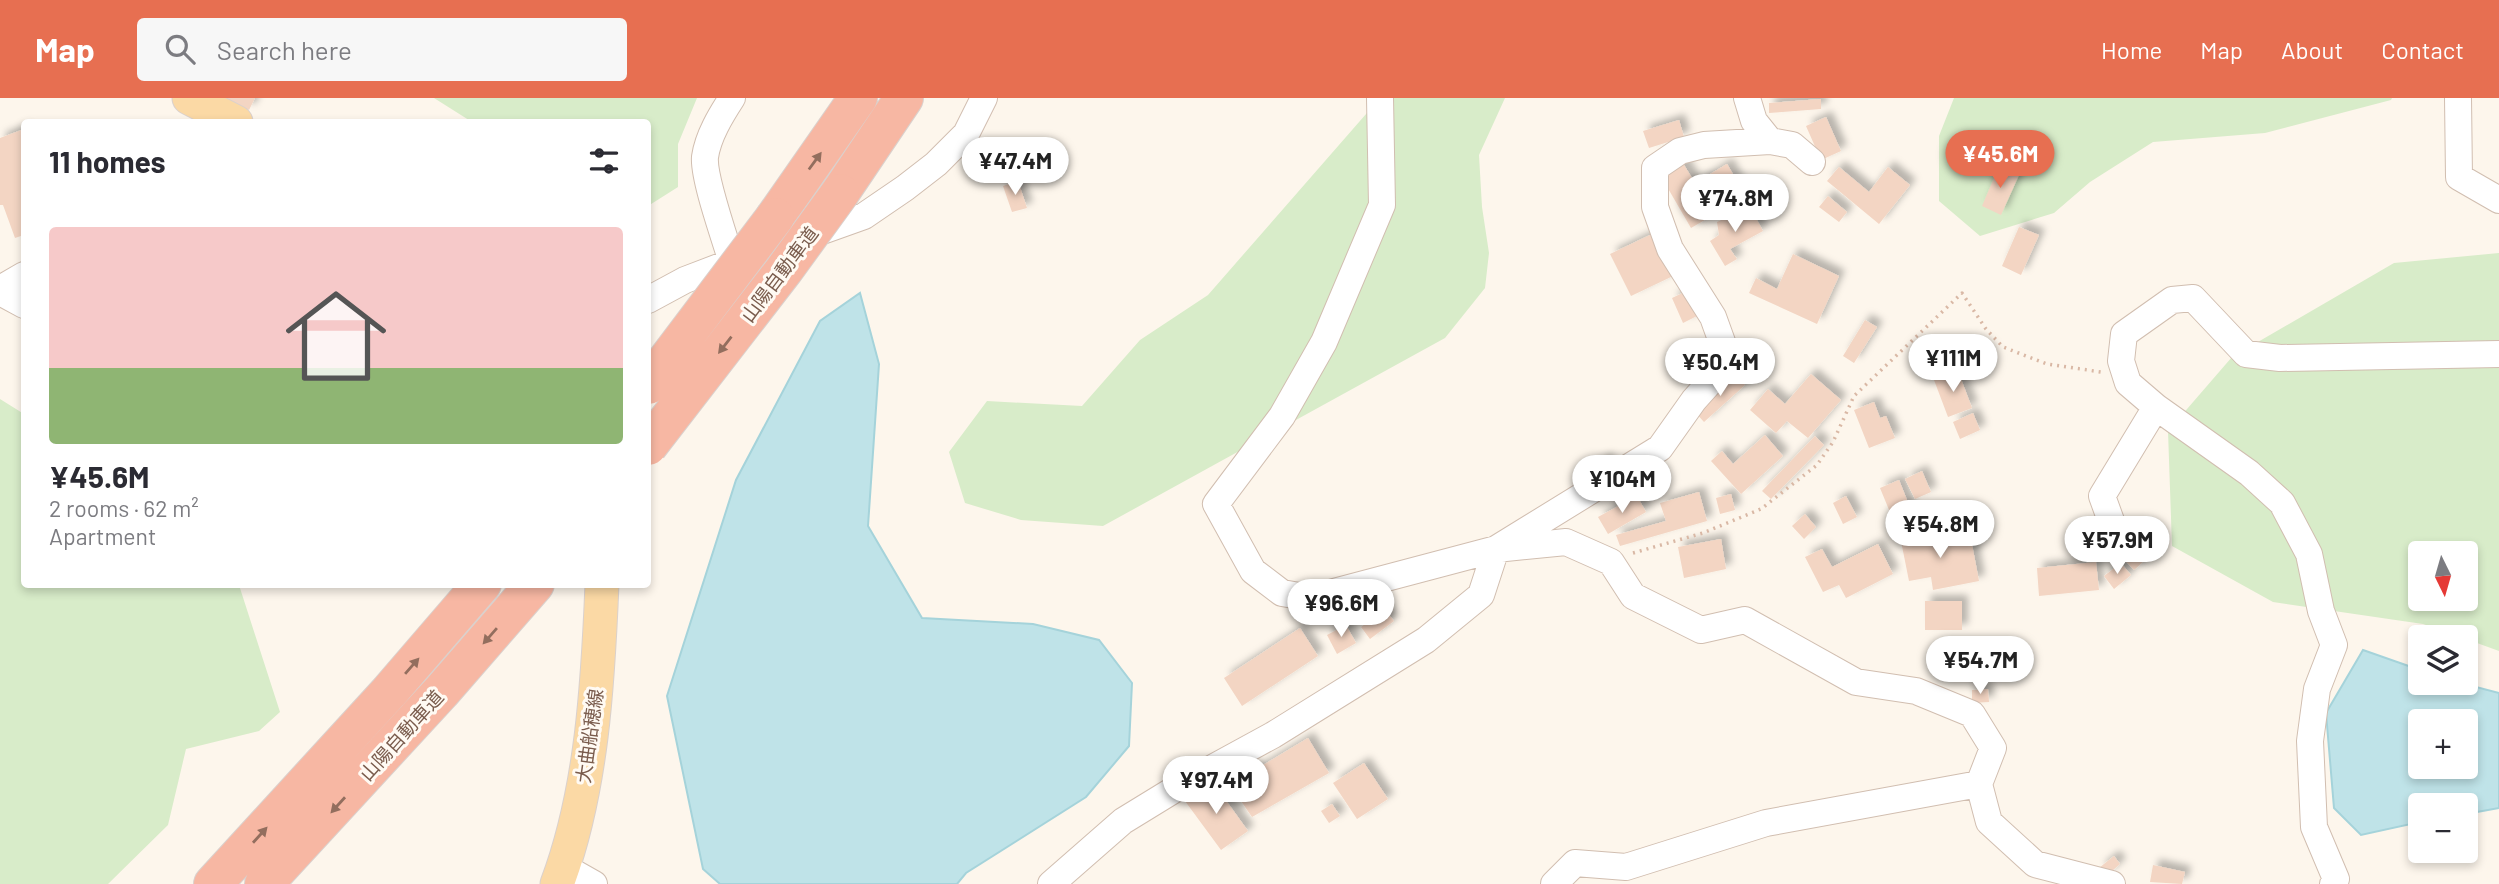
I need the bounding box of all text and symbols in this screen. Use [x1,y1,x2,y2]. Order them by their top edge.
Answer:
search box [137,18,627,81]
text: Map [35,29,95,69]
icon: search [161,30,199,68]
text: Search here [217,34,352,65]
text: Home [2101,35,2162,64]
text: Map [2200,35,2243,64]
text: About [2281,35,2343,64]
text: Contact [2381,35,2464,64]
pin: ¥45.6M [1943,130,2057,190]
pin: ¥47.4M [958,138,1072,197]
text: ¥45.6M [1961,139,2039,167]
icon: filters [585,142,623,180]
text: 11 homes [49,143,166,179]
text: ¥47.4M [978,146,1052,174]
one-way arrow [808,152,822,170]
pin: ¥74.8M [1678,174,1792,234]
text: ¥74.8M [1697,183,1773,211]
street label: 山陽自動車道 [736,222,822,326]
icon: home [273,273,399,399]
pin: ¥111M [1904,334,2002,394]
one-way arrow [719,336,733,354]
pin: ¥50.4M [1663,338,1777,398]
text: ¥111M [1925,343,1981,371]
text: ¥50.4M [1681,347,1759,375]
pin: ¥104M [1573,456,1671,515]
text: ¥45.6M [49,458,150,494]
text: ¥104M [1588,464,1656,492]
text: 2 rooms · 62 m² [49,494,199,522]
pin: ¥54.8M [1883,500,1997,560]
text: ¥54.8M [1901,509,1979,537]
pin: ¥57.9M [2060,517,2174,576]
text: Apartment [49,522,156,550]
text: ¥57.9M [2081,525,2153,553]
north arrow [2408,541,2478,611]
map controls [2408,541,2478,863]
pin: ¥96.6M [1284,580,1398,639]
text: ¥96.6M [1303,588,1379,616]
button: layers [2408,625,2478,695]
one-way arrow [482,627,498,645]
pin: ¥54.7M [1923,636,2037,696]
text: ¥54.7M [1942,645,2018,673]
one-way arrow [404,657,420,675]
street label: 山陽自動車道 [354,685,448,785]
street label: 大曲船穂線 [571,687,607,785]
button: + [2408,709,2478,779]
pin: ¥97.4M [1159,756,1273,816]
text: ¥97.4M [1179,765,1253,793]
button: − [2408,793,2478,863]
one-way arrow [330,796,346,813]
one-way arrow [252,826,268,844]

